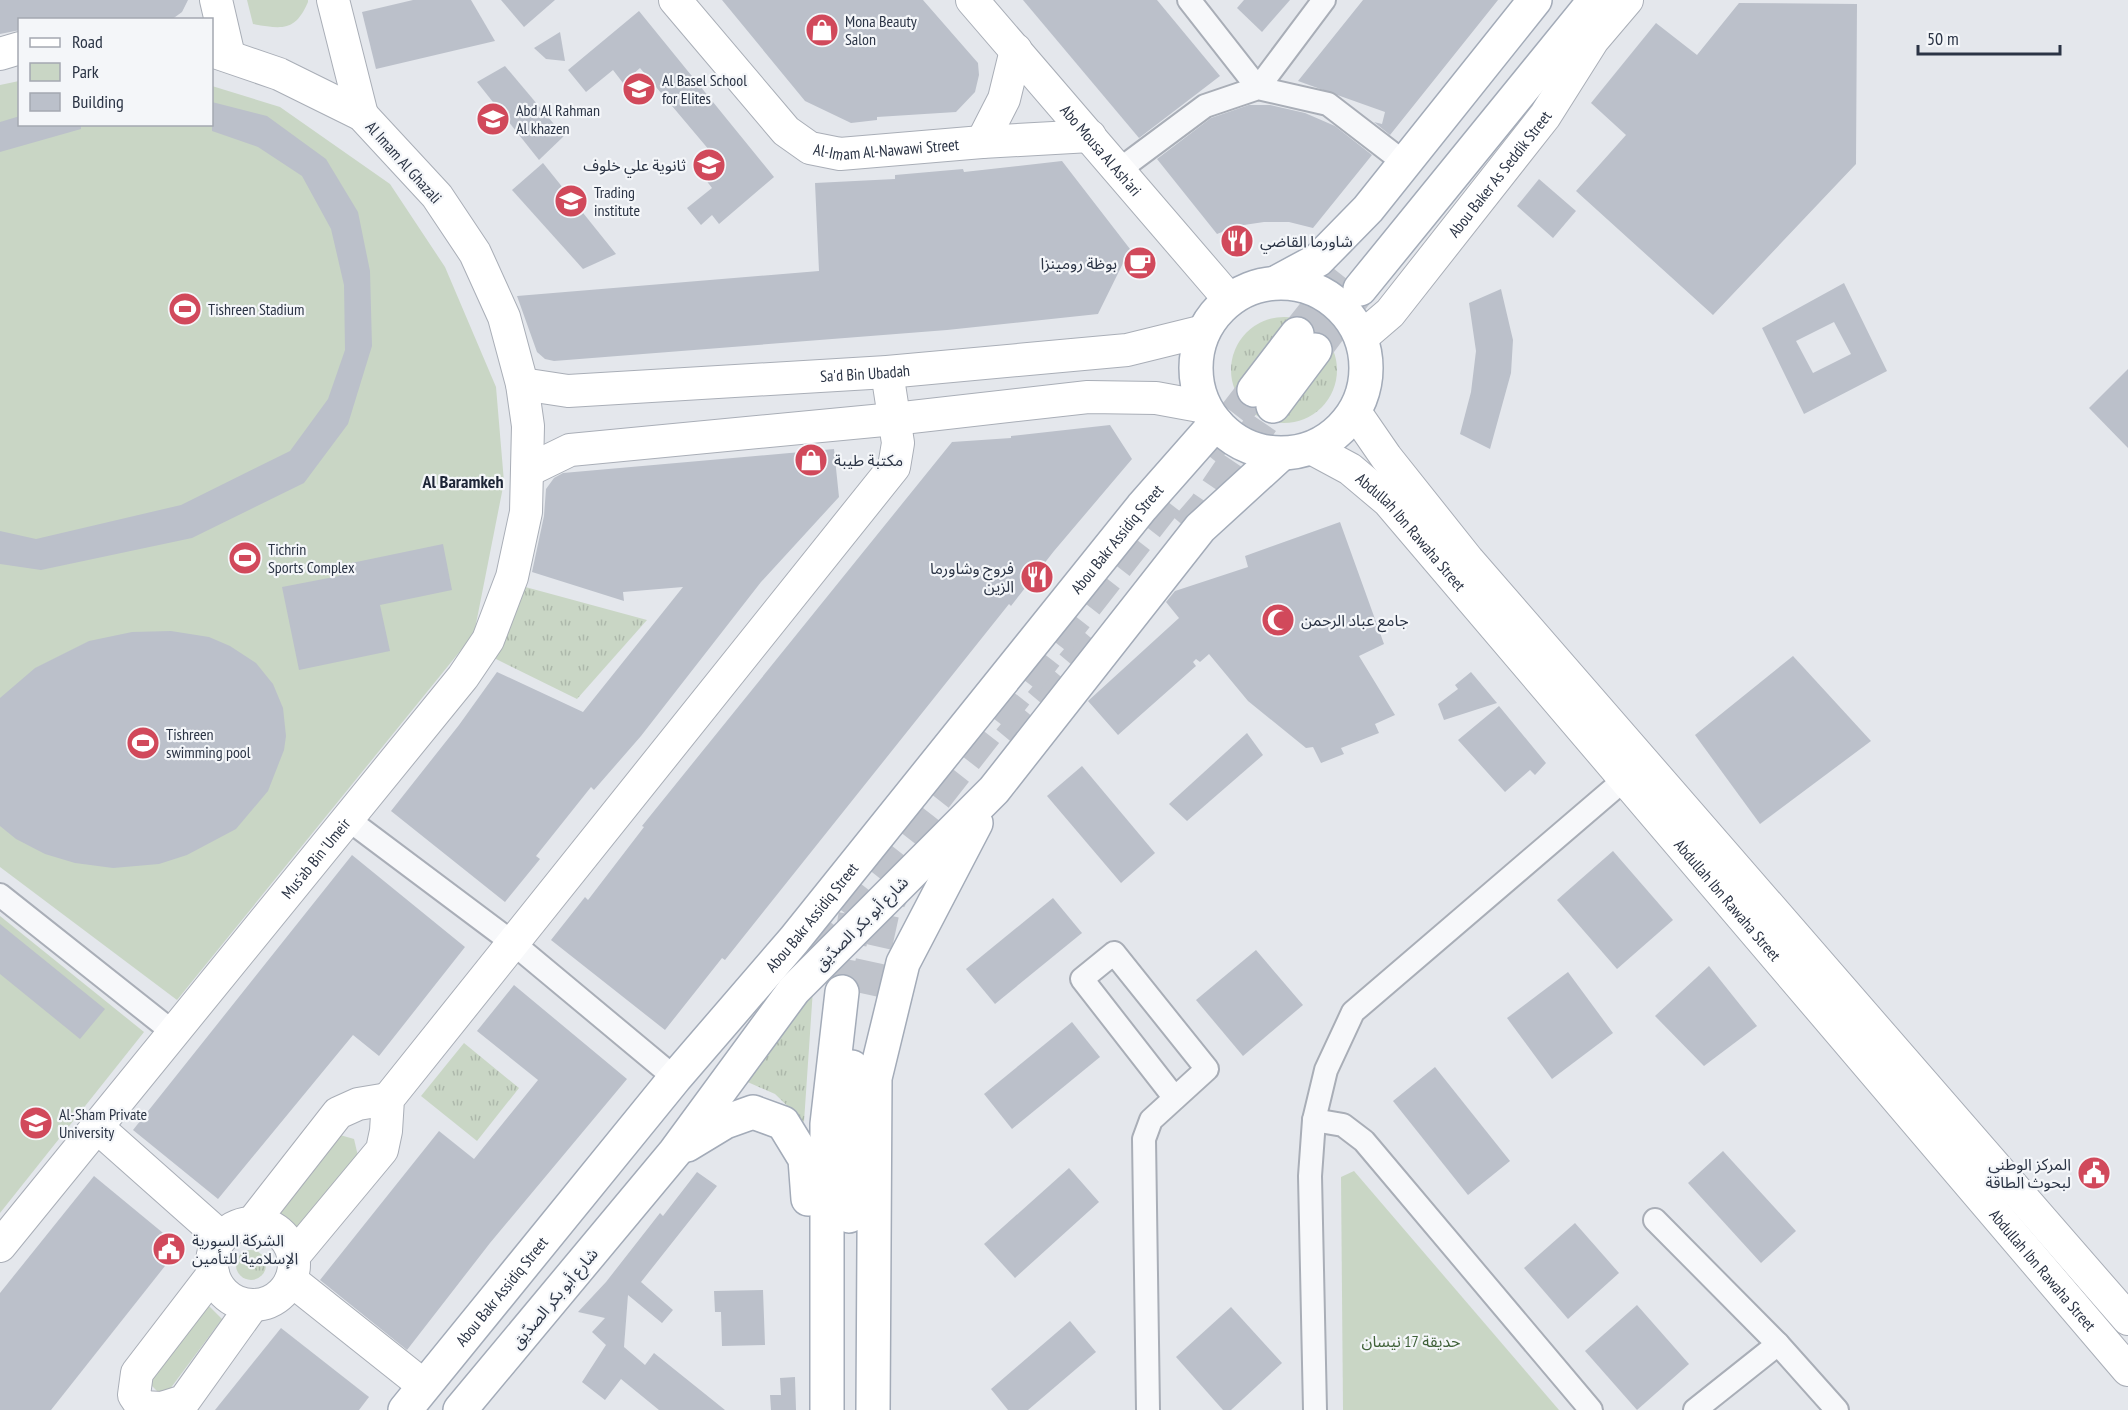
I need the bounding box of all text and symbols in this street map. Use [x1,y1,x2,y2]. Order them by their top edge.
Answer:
place label: Mona Beauty Salon [845,11,917,49]
shop icon: Mona Beauty Salon [804,12,840,48]
legend [18,18,213,126]
scale bar [1918,18,2060,56]
text: 50 m [1927,27,1959,50]
text: Road [72,30,103,53]
text: Park [72,60,99,83]
place label: Al Basel School for Elites [662,70,747,108]
school or university icon: Al Basel School for Elites [621,71,657,107]
text: Building [72,90,124,113]
place label: Abd Al Rahman Al khazen [516,100,600,138]
street label: Abo Mousa Al Ash'ari [1056,100,1146,200]
school or university icon: Abd Al Rahman Al khazen [475,101,511,137]
street label: Abou Baker As Seddik Street [1444,107,1556,241]
street label: Al Imam Al Ghazali [362,117,446,207]
street label: Al-Imam Al-Nawawi Street [812,134,960,164]
school or university icon: ثانوية علي خلوف [691,147,727,183]
place label: ثانوية علي خلوف [583,155,686,178]
place label: Trading institute [594,182,640,220]
school or university icon: Trading institute [553,183,589,219]
restaurant icon: شاورما القاضي [1219,223,1255,259]
place label: شاورما القاضي [1260,231,1353,254]
cafe icon: بوظة رومينزا [1122,245,1158,281]
place label: بوظة رومينزا [1041,253,1117,273]
sports icon: Tishreen Stadium [167,291,203,327]
place label: Tishreen Stadium [208,299,304,319]
street label: Sa'd Bin Ubadah [819,360,911,386]
shop icon: مكتبة طيبة [793,442,829,478]
place label: مكتبة طيبة [834,450,903,470]
street label: Abdullah Ibn Rawaha Street [1352,468,1471,595]
district label: Al Baramkeh [422,470,504,493]
street label: Abou Bakr Assidiq Street [1066,480,1168,598]
place label: Tichrin Sports Complex [268,539,355,577]
sports icon: Tichrin Sports Complex [227,540,263,576]
place label: فروج وشاورما الزين [930,558,1014,596]
restaurant icon: فروج وشاورما الزين [1019,559,1055,595]
mosque icon: جامع عباد الرحمن [1260,602,1296,638]
place label: جامع عباد الرحمن [1301,610,1409,633]
place label: Tishreen swimming pool [166,724,251,762]
sports icon: Tishreen swimming pool [125,725,161,761]
street label: Mus'ab Bin 'Umeir [277,813,355,903]
street label: Abdullah Ibn Rawaha Street [1670,835,1786,965]
street label: Abou Bakr Assidiq Street [761,858,863,976]
street label: شارع أبو بكر الصدّيق [810,872,914,976]
place label: Al-Sham Private University [59,1104,147,1142]
school or university icon: Al-Sham Private University [18,1105,54,1141]
place label: المركز الوطني لبحوث الطاقة [1985,1154,2071,1192]
public building icon: المركز الوطني لبحوث الطاقة [2076,1155,2112,1191]
street label: Abdullah Ibn Rawaha Street [1985,1205,2101,1335]
place label: الشركة السورية الإسلامية للتأمين [192,1230,298,1269]
public building icon: الشركة السورية الإسلامية للتأمين [151,1231,187,1267]
street label: Abou Bakr Assidiq Street [451,1232,552,1350]
street label: شارع أبو بكر الصدّيق [506,1244,604,1354]
park label: حديقة 17 نيسان [1361,1331,1461,1351]

